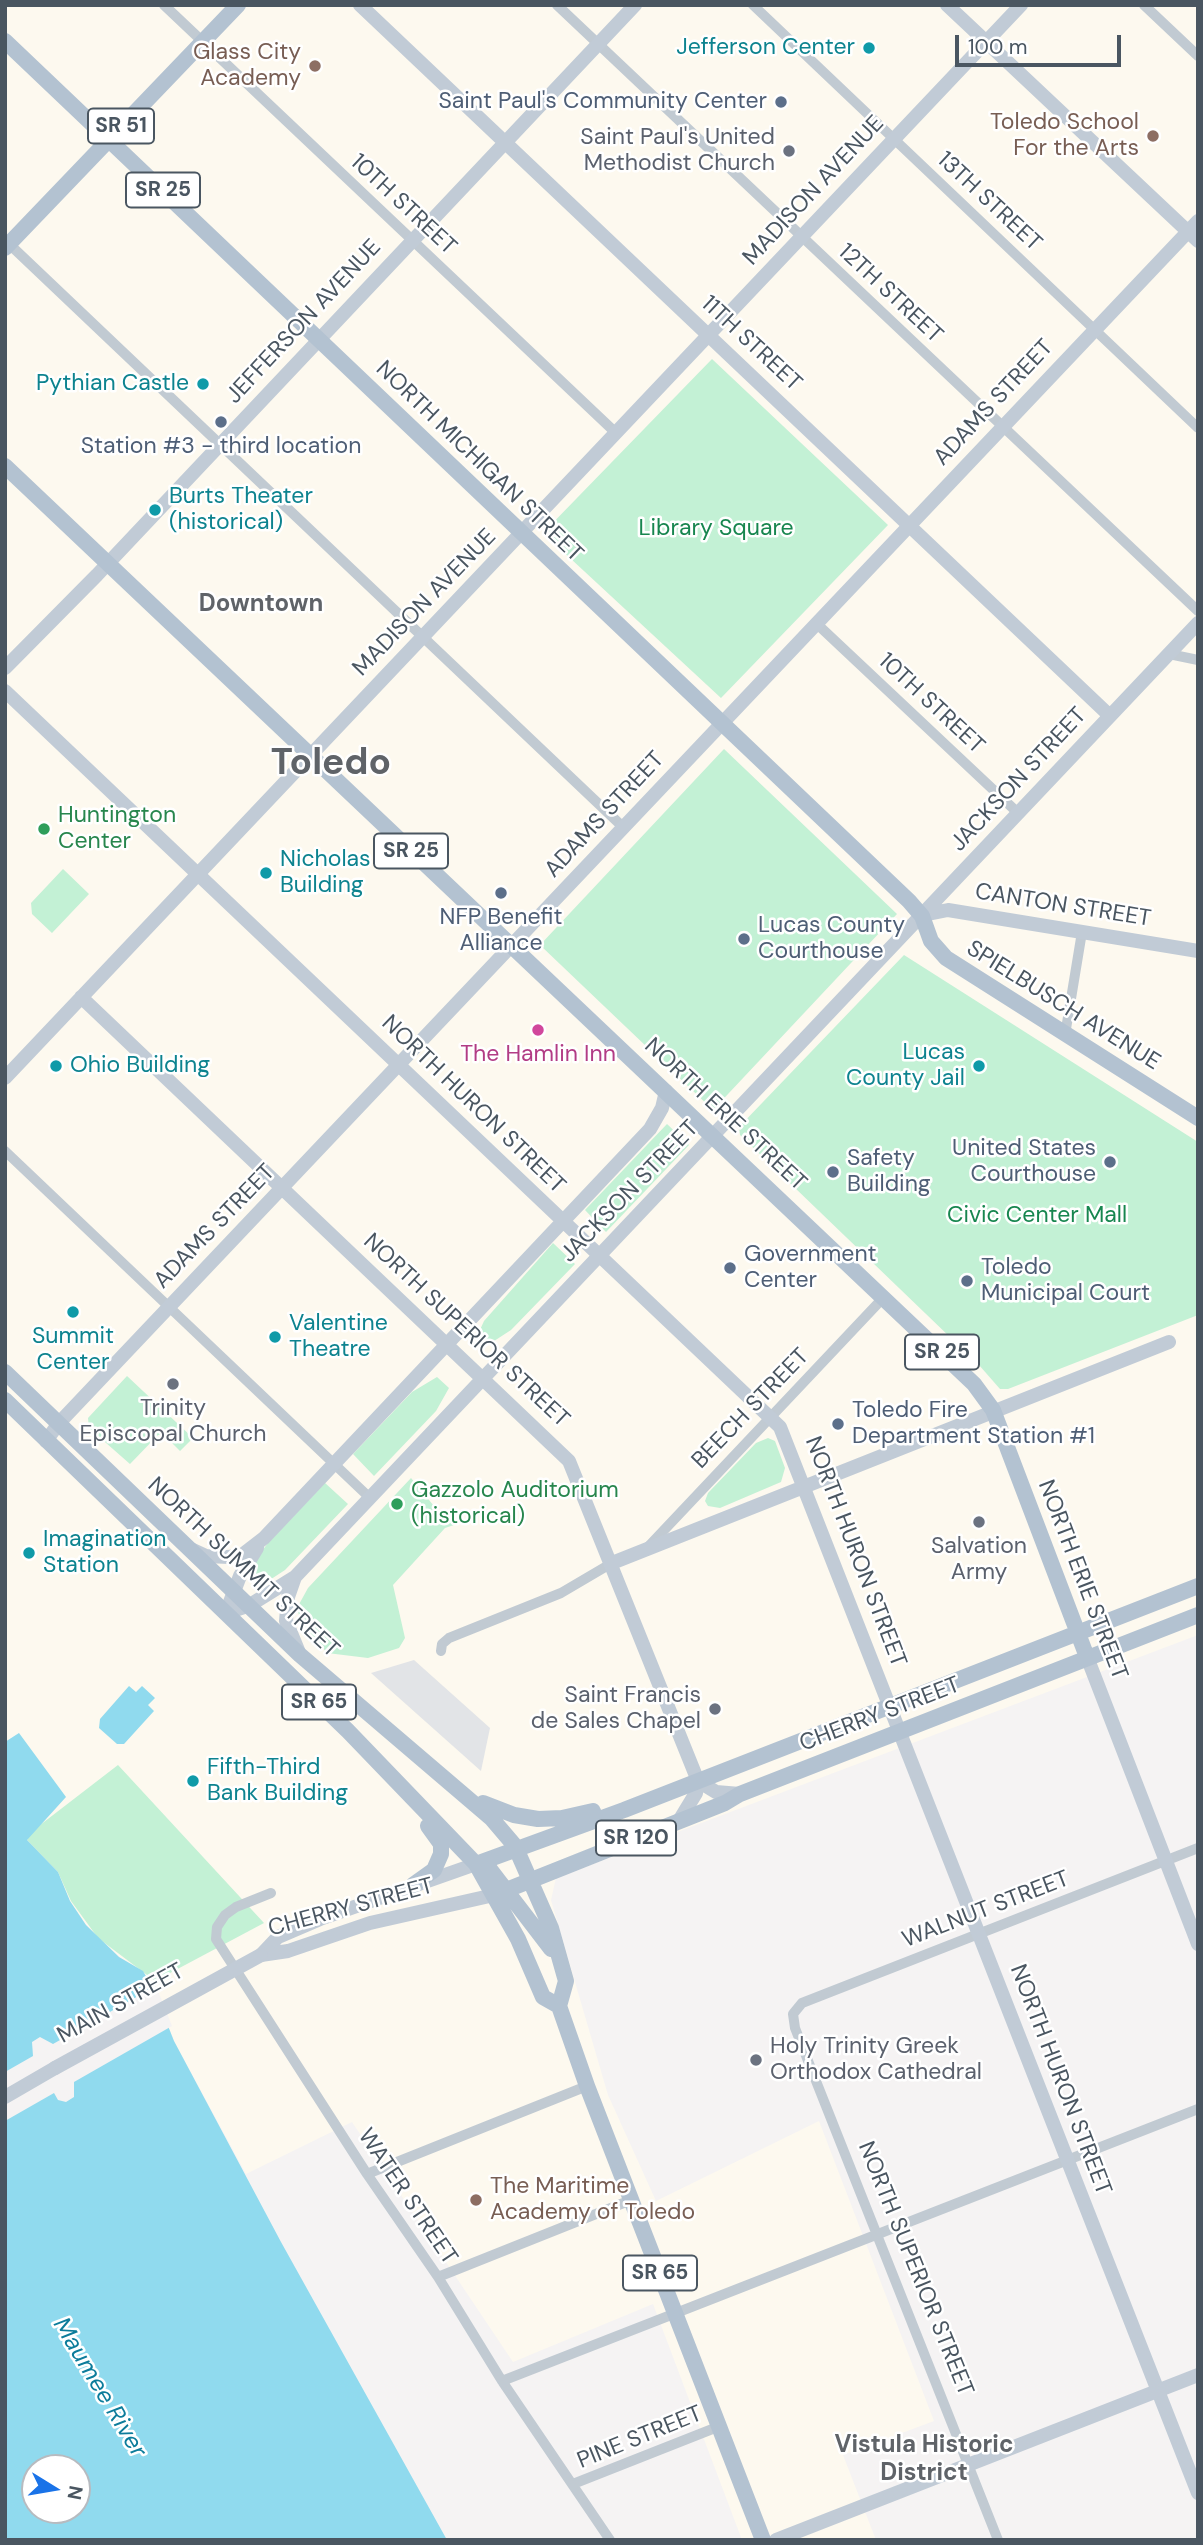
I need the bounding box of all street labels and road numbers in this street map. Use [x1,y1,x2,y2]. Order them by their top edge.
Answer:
road number: SR 51 [88,108,154,144]
street label: MADISON AVENUE [738,111,890,271]
street label: 13TH STREET [931,147,1047,257]
street label: 10TH STREET [344,149,462,261]
road number: SR 25 [126,172,200,208]
street label: JEFFERSON AVENUE [221,234,387,410]
street label: 12TH STREET [832,239,948,349]
street label: 11TH STREET [695,290,807,398]
street label: ADAMS STREET [929,334,1059,472]
street label: NORTH MICHIGAN STREET [370,356,588,568]
street label: MADISON AVENUE [348,524,502,682]
street label: 10TH STREET [872,648,990,760]
street label: JACKSON STREET [945,702,1093,858]
street label: ADAMS STREET [540,746,670,884]
road number: SR 25 [374,834,448,868]
street label: CANTON STREET [973,878,1153,934]
street label: SPIELBUSCH AVENUE [961,935,1165,1077]
street label: NORTH HURON STREET [375,1010,571,1200]
street label: NORTH ERIE STREET [638,1033,812,1197]
street label: JACKSON STREET [555,1115,705,1269]
street label: ADAMS STREET [149,1159,281,1295]
street label: NORTH SUPERIOR STREET [357,1228,575,1434]
road number: SR 25 [905,1334,979,1370]
street label: BEECH STREET [687,1343,815,1475]
street label: NORTH HURON STREET [798,1433,912,1671]
street label: NORTH SUMMIT STREET [141,1472,345,1664]
street label: NORTH ERIE STREET [1031,1476,1133,1684]
street label: CHERRY STREET [796,1672,964,1758]
road number: SR 65 [282,1684,356,1720]
road number: SR 120 [596,1820,676,1856]
street label: WALNUT STREET [899,1866,1073,1954]
street label: CHERRY STREET [265,1873,437,1943]
street label: MAIN STREET [53,1958,189,2050]
street label: NORTH HURON STREET [1003,1961,1117,2199]
street label: WATER STREET [351,2124,463,2270]
street label: NORTH SUPERIOR STREET [851,2138,979,2400]
road number: SR 65 [623,2256,697,2290]
street label: PINE STREET [574,2400,706,2476]

